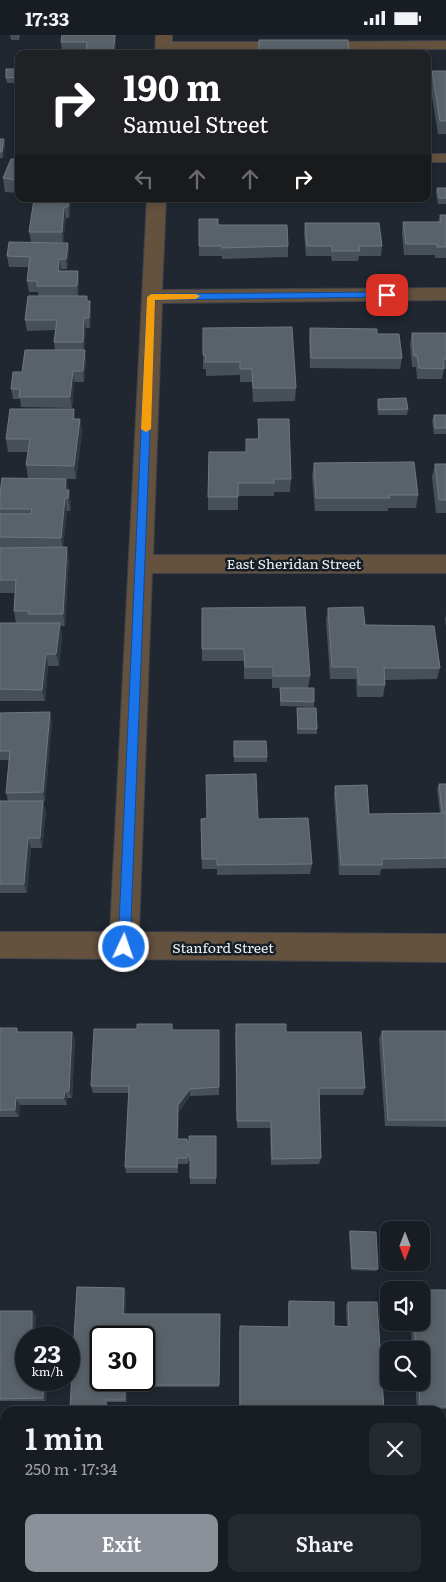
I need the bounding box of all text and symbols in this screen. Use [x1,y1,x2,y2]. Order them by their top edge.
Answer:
text: 17:33 [25,4,69,32]
text: 190 m [123,60,221,112]
icon: right [40,70,105,135]
text: Samuel Street [123,107,268,140]
icon: left [130,165,158,193]
icon: ahead [183,165,211,193]
icon: ahead [236,165,264,193]
icon: right [289,165,317,193]
pin [366,274,408,316]
icon: arrive [373,281,401,309]
street label: East Sheridan Street [226,553,362,573]
position arrow [97,920,149,972]
street label: Stanford Street [172,937,274,957]
north arrow [380,1221,430,1271]
map controls [380,1221,430,1391]
button: sound [380,1281,430,1331]
speed limit sign: 30 [90,1326,155,1391]
text: 23 [34,1334,61,1371]
button: search [380,1341,430,1391]
text: km/h [32,1362,63,1380]
text: 1 min [25,1415,104,1459]
button: close [369,1423,421,1475]
text: 250 m · 17:34 [25,1456,117,1480]
button: Exit [25,1514,218,1572]
button: Share [228,1514,421,1572]

